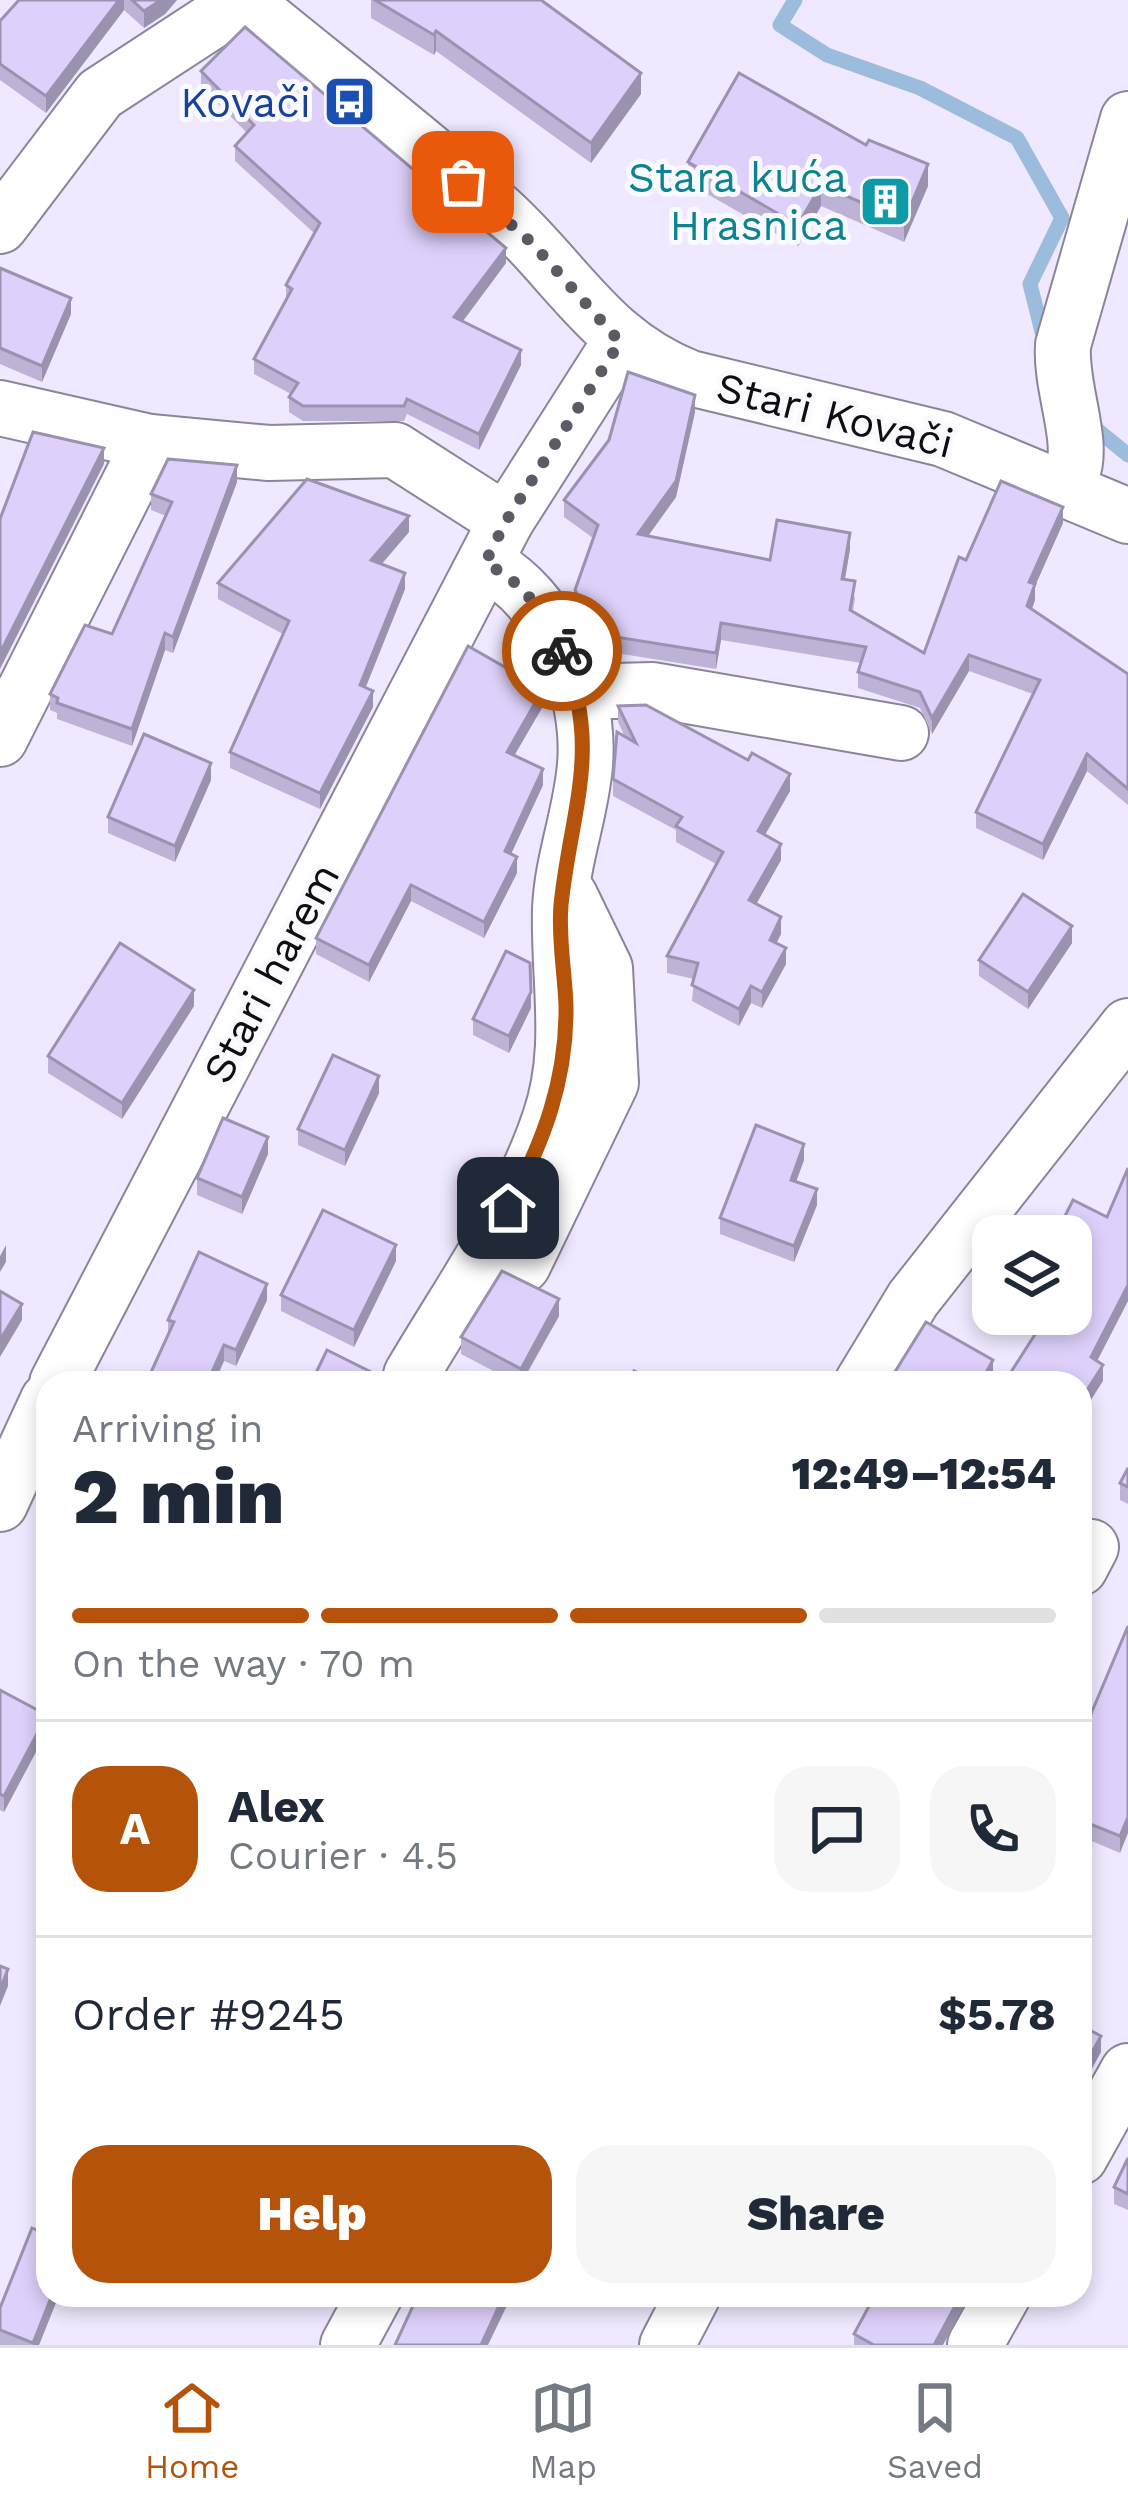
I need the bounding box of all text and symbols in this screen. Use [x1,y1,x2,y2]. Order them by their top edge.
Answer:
bus stop icon: Kovači [322,74,378,130]
place label: Kovači [180,78,311,127]
pin [412,131,514,233]
icon: bag [430,149,496,215]
place label: Stara kuća Hrasnica [628,153,847,250]
building icon: Stara kuća Hrasnica [858,173,914,229]
street label: Stari Kovači [712,362,958,468]
courier [502,591,622,711]
icon: bike [529,618,595,684]
street label: Stari harem [193,855,349,1091]
pin [457,1157,559,1259]
icon: home [475,1175,541,1241]
map controls [972,1215,1092,1335]
button: layers [972,1215,1092,1335]
text: Arriving in [72,1406,263,1451]
text: 12:49–12:54 [791,1447,1056,1500]
text: 2 min [72,1450,285,1542]
text: On the way · 70 m [72,1641,415,1686]
button: chat [774,1766,900,1892]
button: phone [930,1766,1056,1892]
text: Alex [228,1780,325,1833]
text: A [120,1802,150,1855]
text: Courier · 4.5 [228,1833,458,1878]
text: Order #9245 [72,1988,345,2041]
text: $5.78 [938,1988,1056,2041]
button: Help [72,2145,552,2283]
button: Share [576,2145,1056,2283]
tab: Home [145,2375,239,2486]
tab: Map [530,2375,597,2486]
tab: Saved [887,2375,983,2486]

